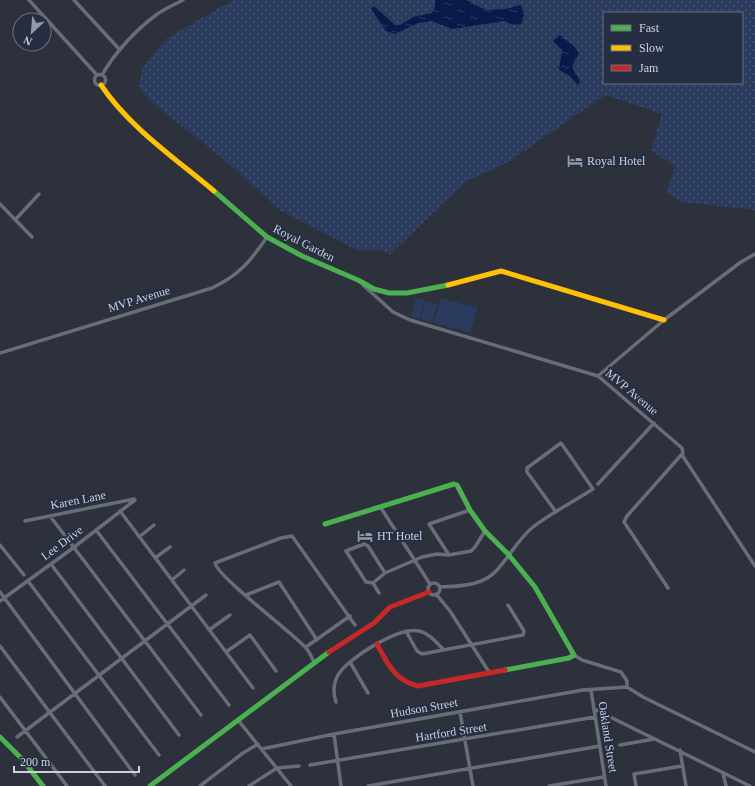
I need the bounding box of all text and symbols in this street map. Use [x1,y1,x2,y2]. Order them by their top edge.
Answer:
north arrow [12,12,52,52]
legend [603,12,743,84]
text: Fast [639,21,660,35]
text: N [21,34,34,48]
text: Slow [639,41,664,55]
text: Jam [639,61,659,75]
hotel icon: Royal Hotel [566,152,584,170]
place label: Royal Hotel [587,154,646,168]
street label: Royal Garden [271,222,337,264]
street label: MVP Avenue [106,283,172,315]
street label: MVP Avenue [603,366,661,418]
street label: Karen Lane [49,488,107,512]
street label: Lee Drive [38,523,86,563]
hotel icon: HT Hotel [356,527,374,545]
place label: HT Hotel [377,529,423,543]
street label: Hudson Street [389,695,460,721]
street label: Oakland Street [595,701,621,774]
street label: Hartford Street [414,719,488,745]
scale bar [14,748,139,774]
text: 200 m [20,755,51,769]

